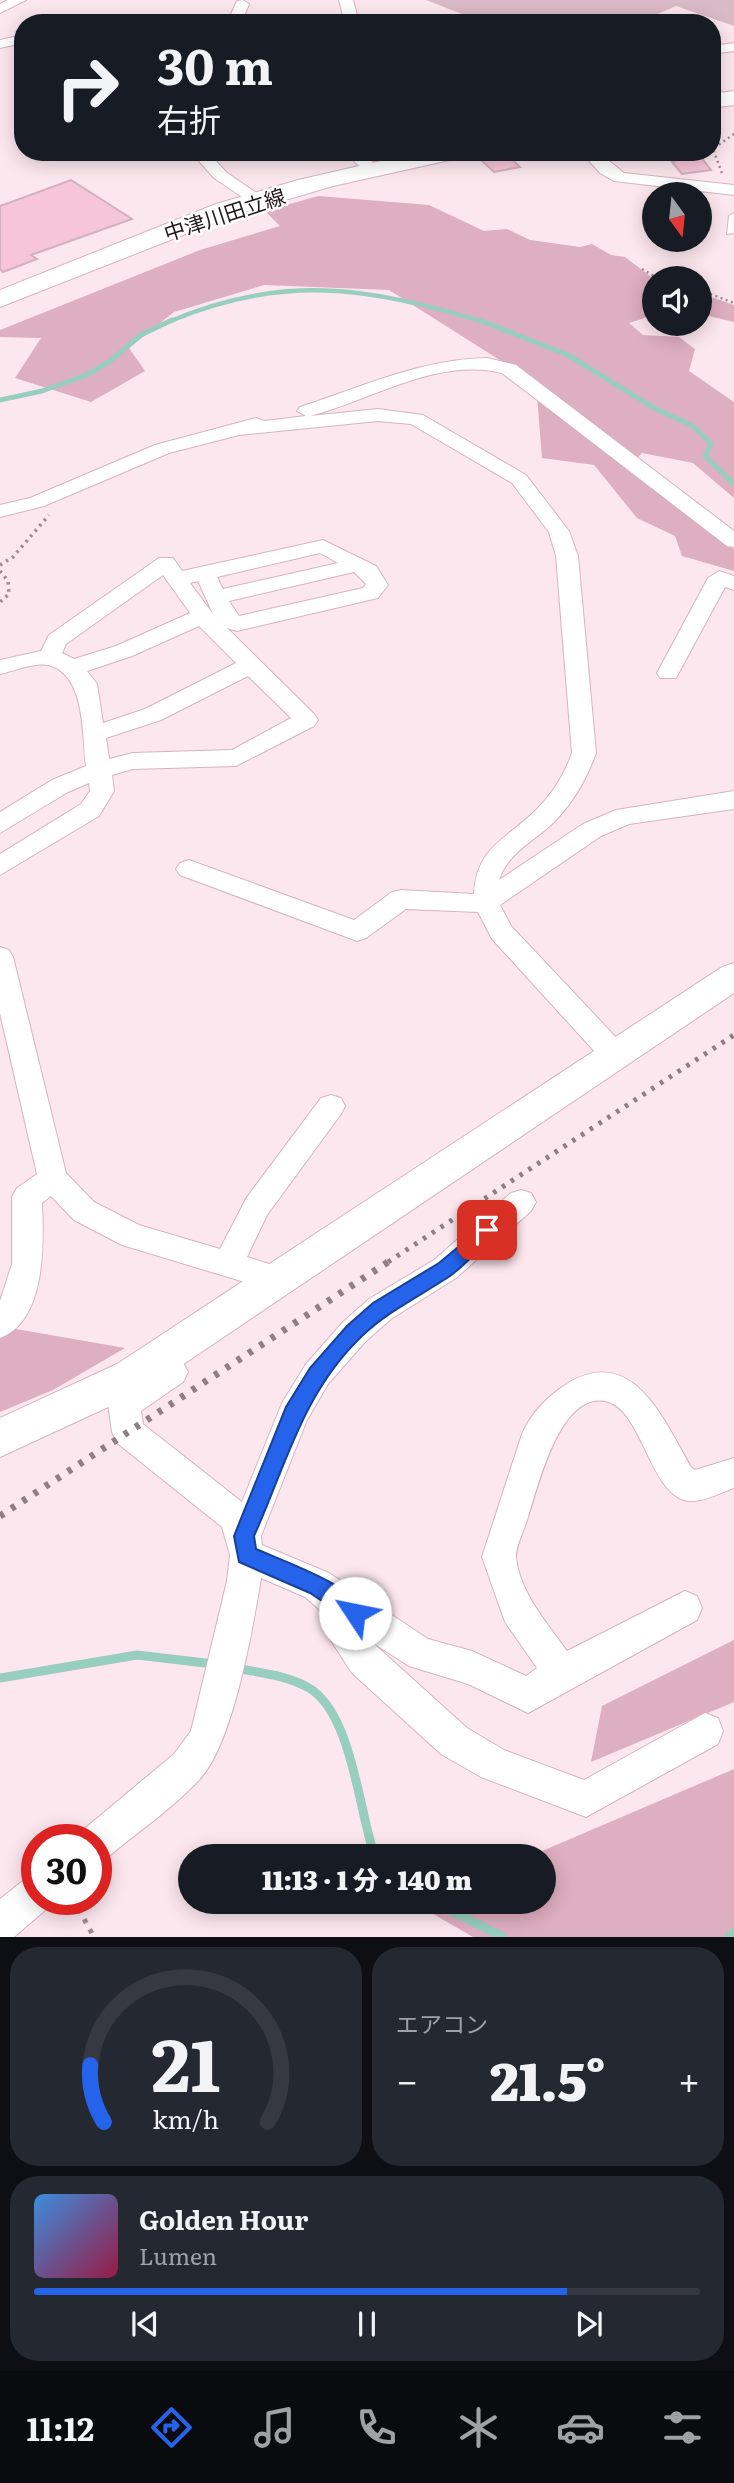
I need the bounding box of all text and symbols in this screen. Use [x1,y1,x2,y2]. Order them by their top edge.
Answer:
text: 30 m [157,27,273,100]
icon: right [42,42,133,133]
text: 右折 [157,94,221,142]
street label: 中津川田立線 [159,179,289,247]
north arrow [642,182,712,252]
map controls [642,182,712,336]
button: sound [642,266,712,336]
pin [457,1200,517,1260]
icon: arrive [468,1211,506,1249]
position arrow [318,1576,392,1650]
speed limit sign: 30 [21,1824,112,1915]
text: 11:13 · 1 分 · 140 m [262,1859,472,1898]
text: エアコン [396,2006,488,2040]
text: 21 [151,2007,221,2115]
text: 21.5° [490,2040,606,2117]
text: − [396,2050,418,2107]
text: + [678,2050,700,2107]
text: km/h [153,2100,219,2137]
text: Golden Hour [139,2199,308,2238]
text: Lumen [139,2238,217,2272]
icon: previous [126,2305,164,2343]
icon: pause [348,2305,386,2343]
icon: next [570,2305,608,2343]
text: 11:12 [27,2403,94,2451]
icon: directions [147,2403,196,2452]
icon: music [250,2403,299,2452]
icon: phone [352,2403,401,2452]
icon: climate [454,2403,503,2452]
icon: car [556,2403,605,2452]
icon: filters [658,2403,707,2452]

